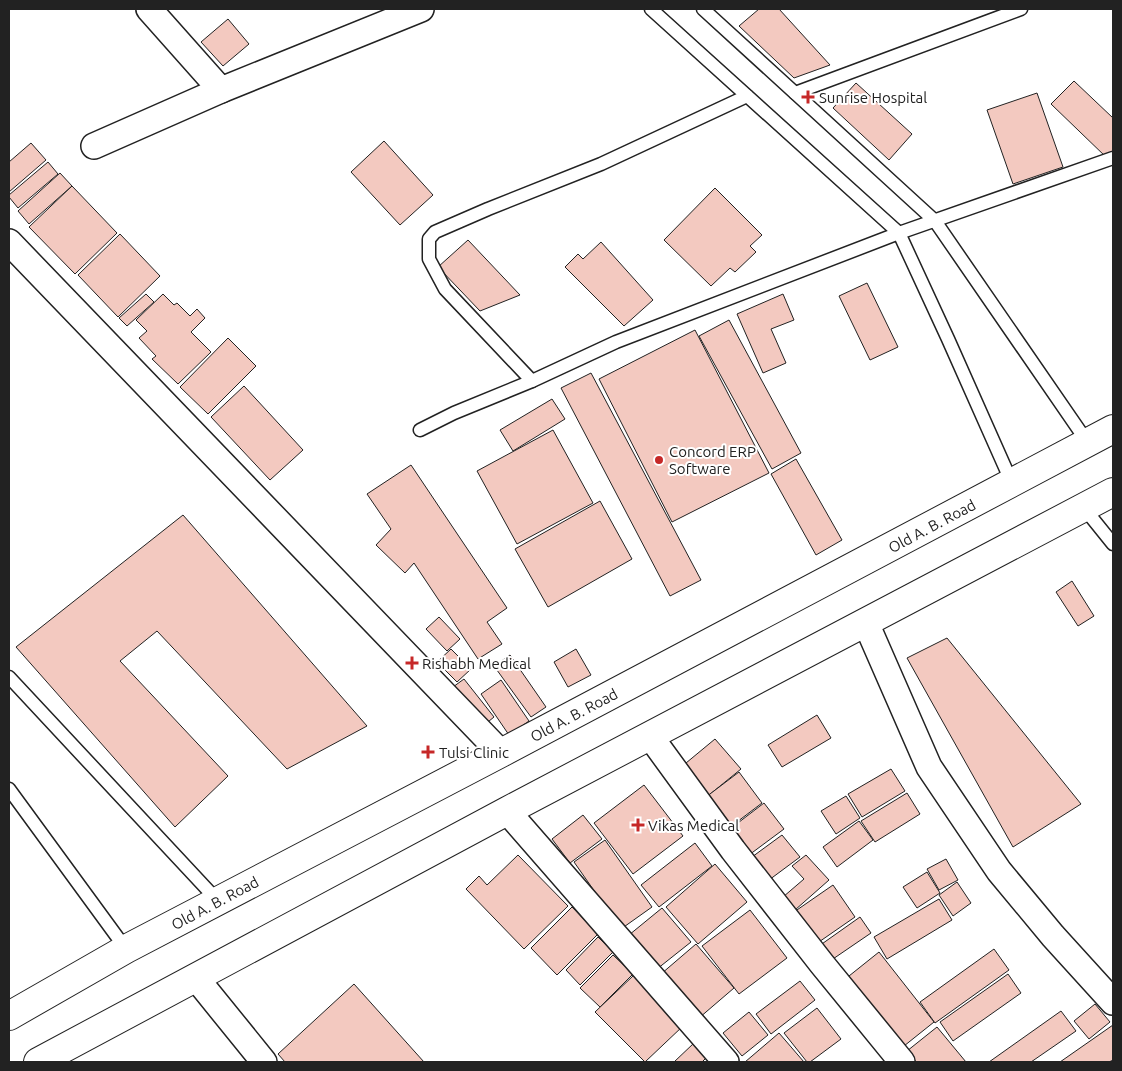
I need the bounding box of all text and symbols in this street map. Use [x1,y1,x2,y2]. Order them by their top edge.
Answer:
place label: Sunrise Hospital [819,89,927,106]
marker: Sunrise Hospital [801,90,815,104]
place label: Concord ERP Software [669,443,756,477]
marker: Concord ERP Software [653,454,665,466]
street label: Old A. B. Road [886,496,978,556]
place label: Rishabh Medical [422,655,531,672]
marker: Rishabh Medical [406,657,418,669]
street label: Old A. B. Road [528,685,620,745]
place label: Tulsi Clinic [439,744,509,761]
marker: Tulsi Clinic [421,745,435,759]
place label: Vikas Medical [648,817,739,834]
marker: Vikas Medical [632,819,644,831]
street label: Old A. B. Road [169,873,261,933]

